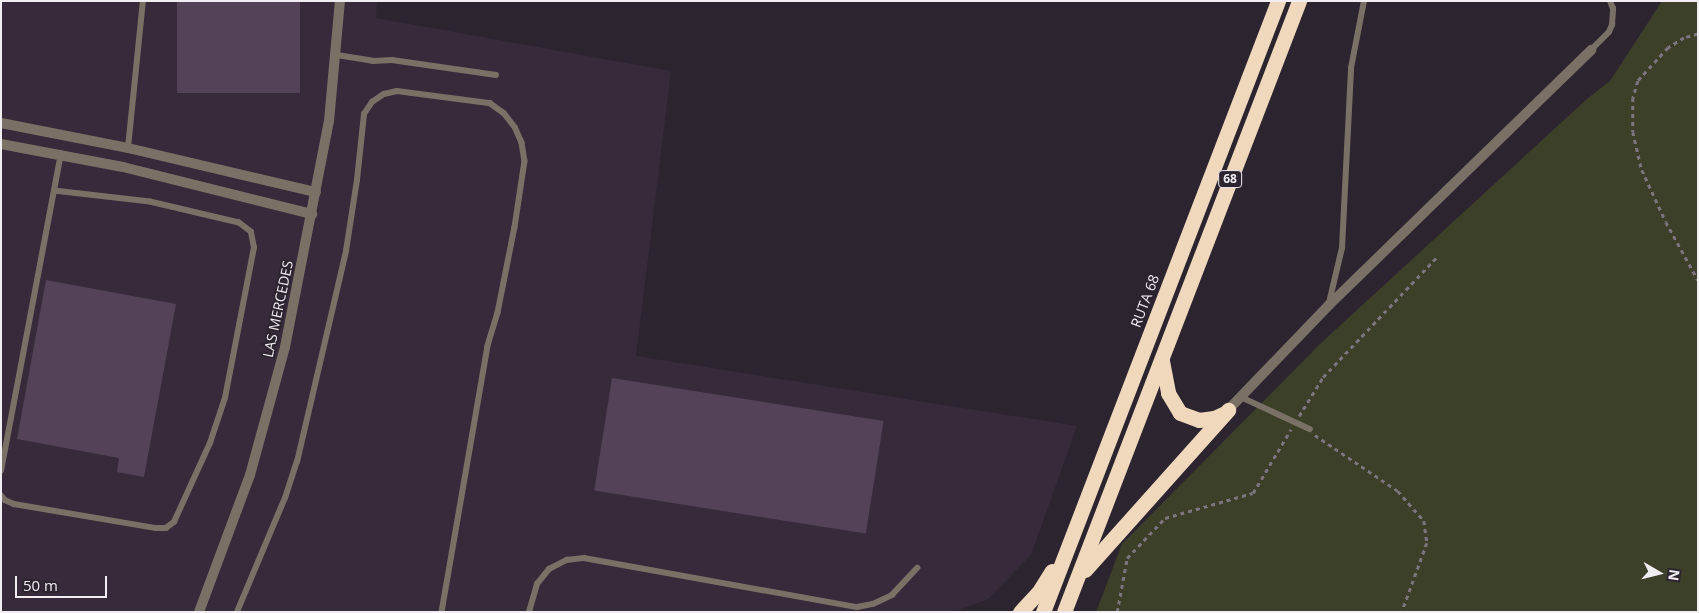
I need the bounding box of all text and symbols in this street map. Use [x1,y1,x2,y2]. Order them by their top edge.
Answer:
road number: 68 [1218,170,1242,188]
street label: LAS MERCEDES [260,259,296,359]
street label: RUTA 68 [1127,272,1163,330]
north arrow [1634,548,1684,598]
scale bar [18,566,110,598]
text: N [1664,568,1685,582]
text: 50 m [23,575,58,595]

